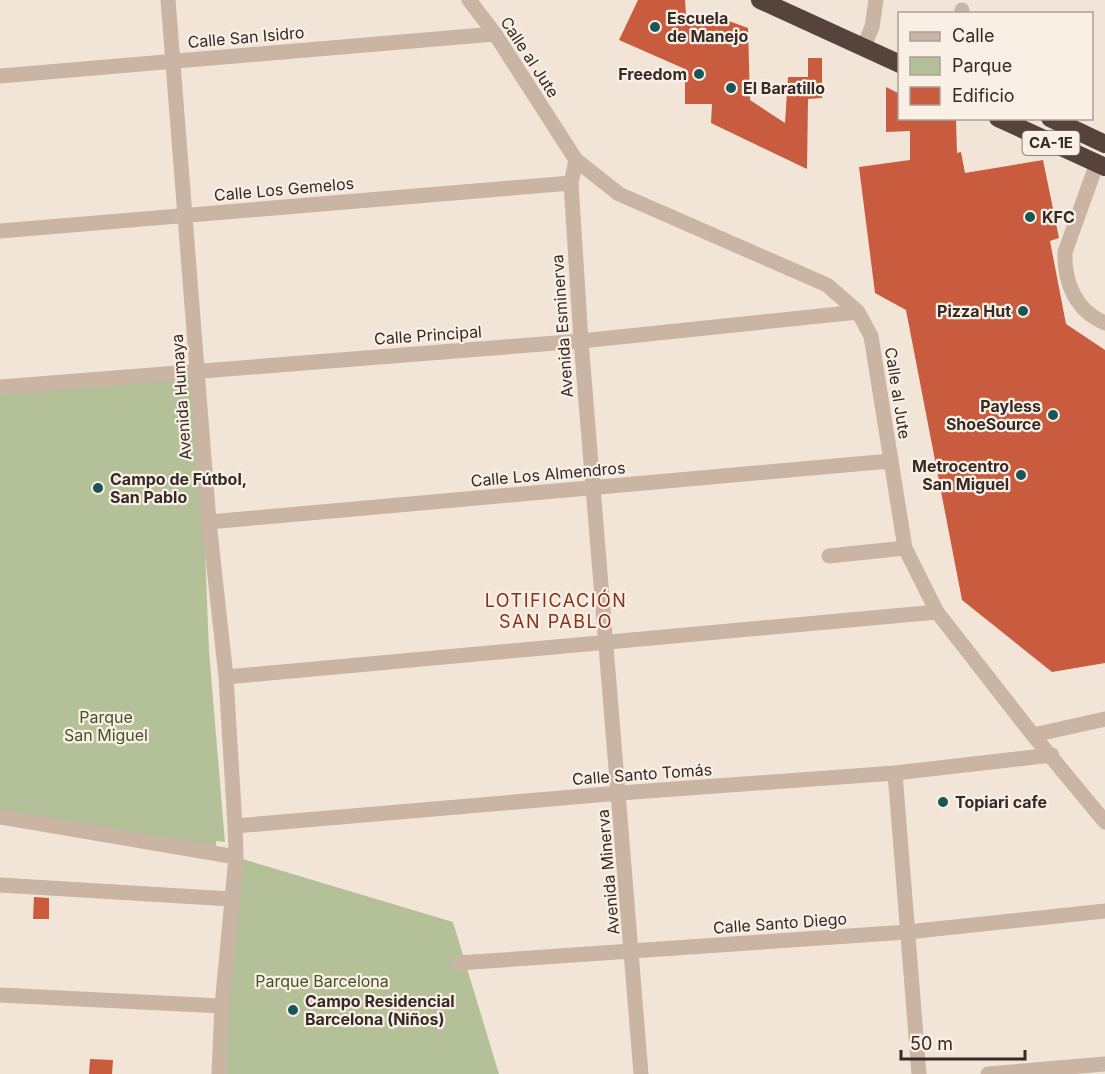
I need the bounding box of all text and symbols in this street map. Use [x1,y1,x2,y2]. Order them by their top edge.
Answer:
place label: Escuela de Manejo [667,8,748,46]
legend [898,12,1093,120]
street label: Calle al Jute [496,13,564,101]
marker: Escuela de Manejo [648,20,662,34]
street label: Calle San Isidro [187,22,305,52]
text: Calle [952,25,994,46]
text: Parque [952,55,1012,76]
place label: Freedom [618,64,687,84]
marker: Freedom [692,67,706,81]
place label: El Baratillo [743,78,825,98]
marker: El Baratillo [724,81,738,95]
text: Edificio [952,85,1015,106]
road number: CA-1E [1022,131,1080,155]
street label: Calle Los Gemelos [213,173,355,205]
place label: KFC [1042,207,1075,227]
marker: KFC [1023,210,1037,224]
street label: Avenida Esminerva [547,254,577,398]
place label: Pizza Hut [937,301,1011,321]
marker: Pizza Hut [1016,304,1030,318]
street label: Calle Principal [373,321,483,349]
street label: Avenida Humaya [167,333,195,461]
street label: Calle al Jute [881,346,915,440]
place label: Payless ShoeSource [946,396,1041,434]
marker: Payless ShoeSource [1046,408,1060,422]
place label: Metrocentro San Miguel [912,456,1009,494]
street label: Calle Los Almendros [470,457,626,491]
marker: Metrocentro San Miguel [1014,468,1028,482]
place label: Campo de Fútbol, San Pablo [110,469,247,507]
marker: Campo de Fútbol, San Pablo [91,481,105,495]
district label: LOTIFICACIÓN SAN PABLO [485,589,627,632]
park label: Parque San Miguel [64,707,148,745]
street label: Calle Santo Tomás [571,759,713,789]
place label: Topiari cafe [955,792,1047,812]
marker: Topiari cafe [936,795,950,809]
street label: Avenida Minerva [593,808,623,936]
street label: Calle Santo Diego [712,908,848,938]
park label: Parque Barcelona [255,971,389,991]
place label: Campo Residencial Barcelona (Niños) [305,991,455,1029]
marker: Campo Residencial Barcelona (Niños) [286,1003,300,1017]
scale bar [901,1023,1026,1061]
text: 50 m [910,1033,953,1054]

